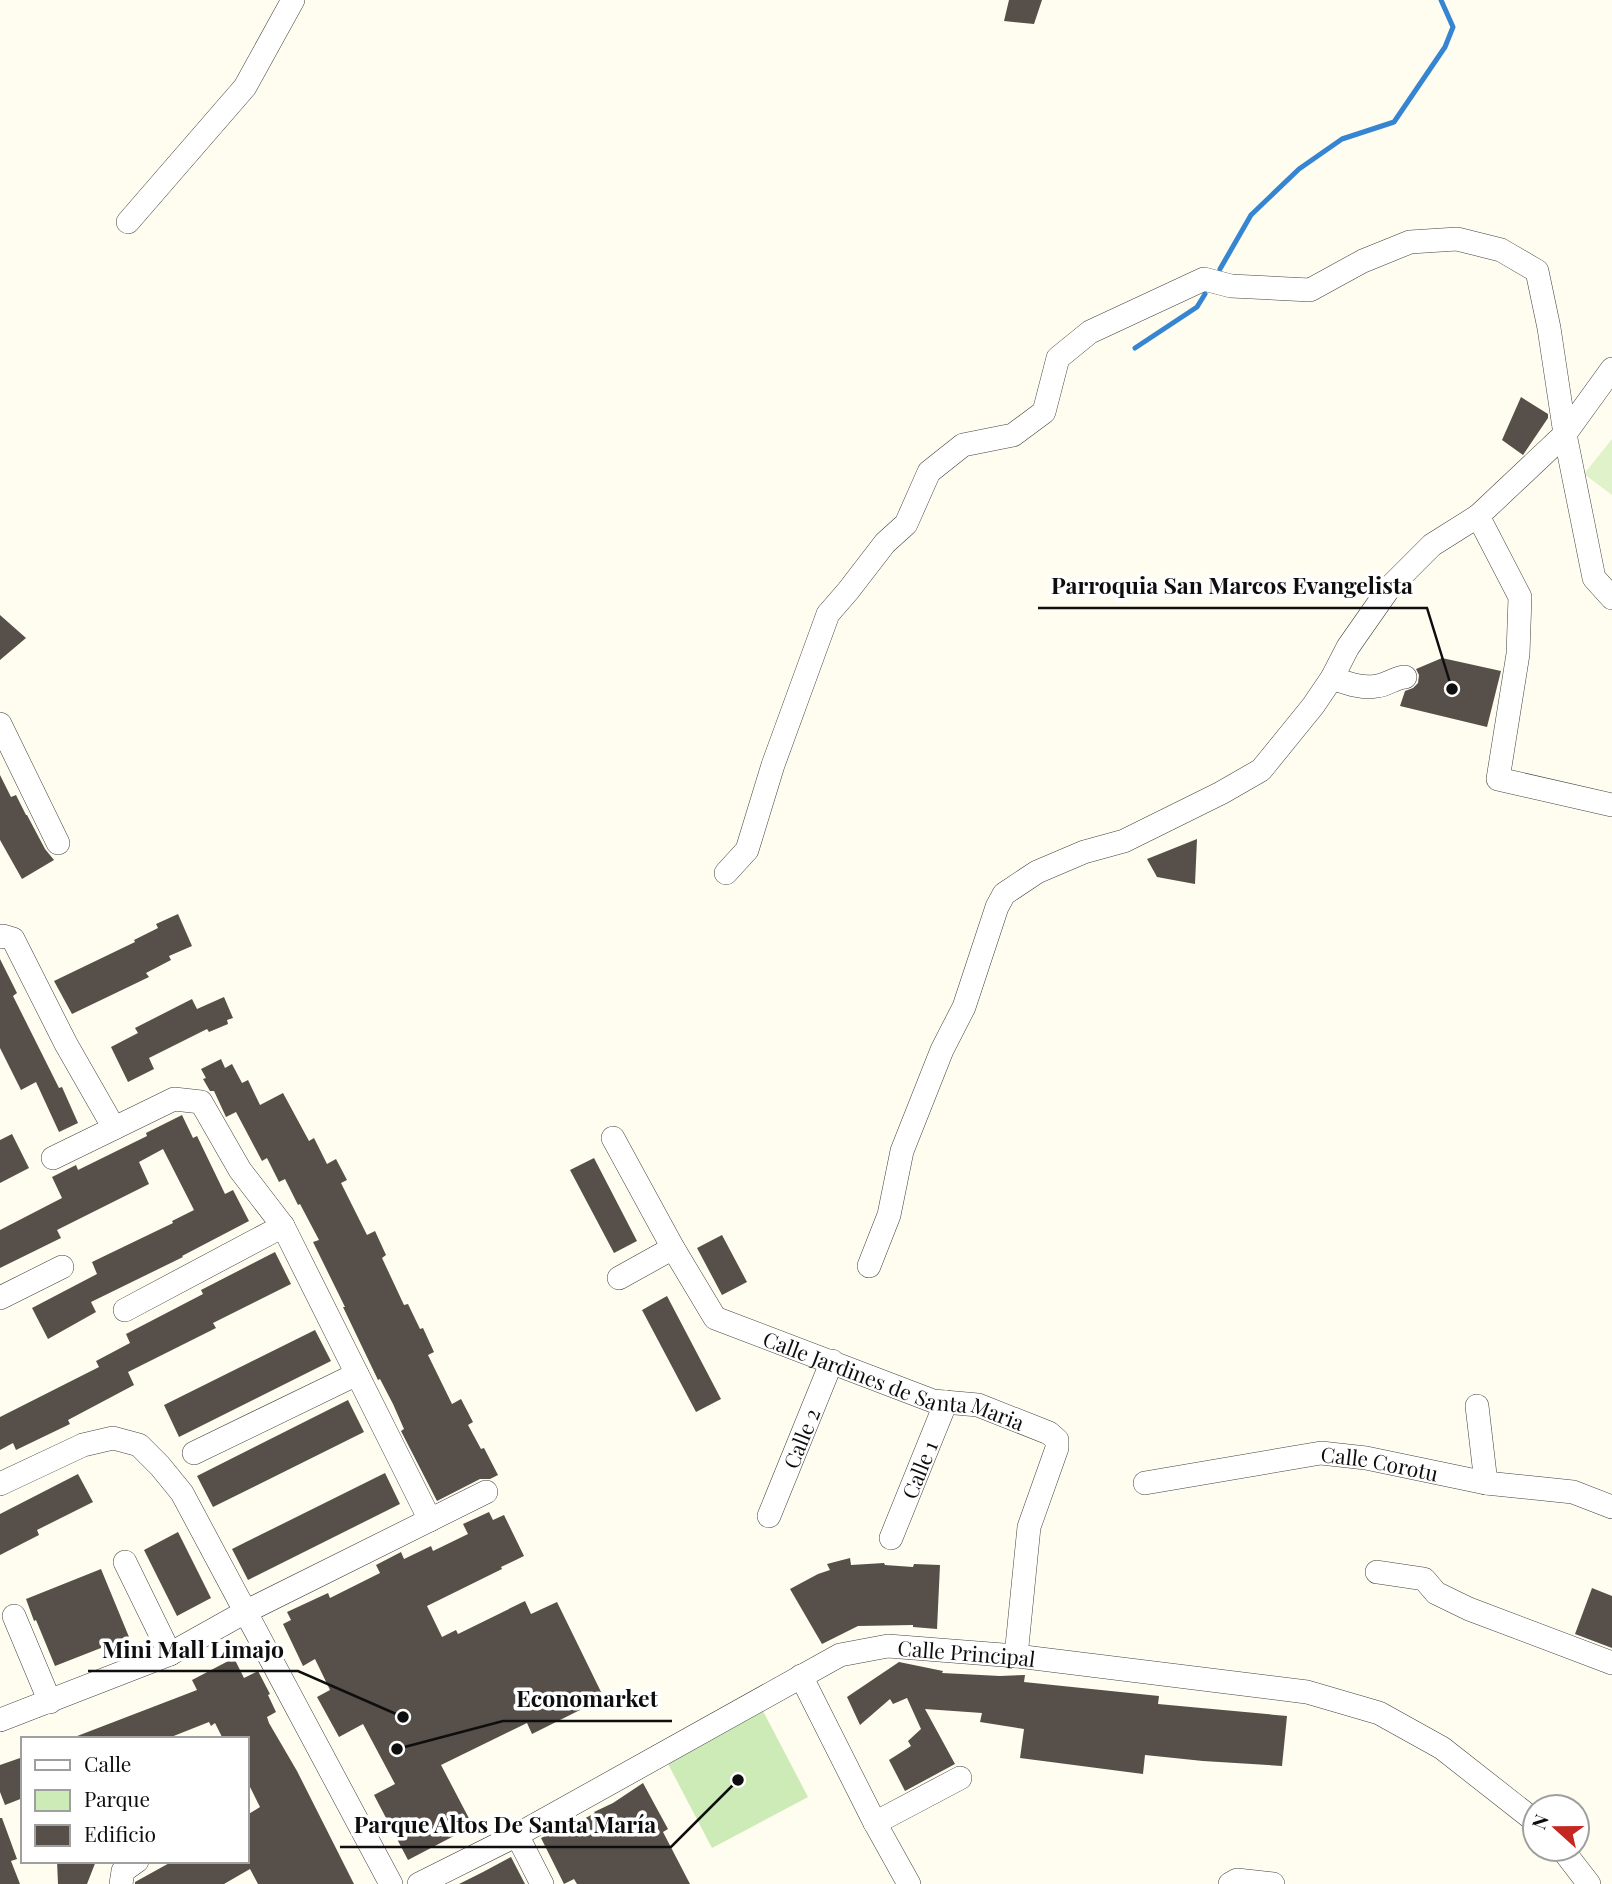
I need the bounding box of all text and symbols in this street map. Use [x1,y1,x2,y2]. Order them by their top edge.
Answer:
callout: Parroquia San Marcos Evangelista [1038,564,1427,608]
text: Parroquia San Marcos Evangelista [1051,569,1413,600]
street label: Calle Jardines de Santa Maria [759,1324,1029,1436]
street label: Calle 2 [776,1404,825,1472]
street label: Calle 1 [894,1436,943,1503]
street label: Calle Corotu [1320,1439,1441,1487]
callout: Mini Mall Limajo [88,1627,298,1671]
text: Mini Mall Limajo [102,1633,284,1664]
street label: Calle Principal [897,1633,1037,1672]
callout: Economarket [503,1677,672,1721]
text: Economarket [516,1682,659,1713]
legend [21,1737,248,1863]
text: Calle [84,1749,131,1777]
text: Parque [84,1784,150,1812]
north arrow [1521,1793,1591,1863]
callout: Parque Altos De Santa María [340,1803,671,1847]
text: Parque Altos De Santa María [354,1808,656,1839]
text: N [1525,1810,1554,1833]
text: Edificio [84,1819,156,1847]

